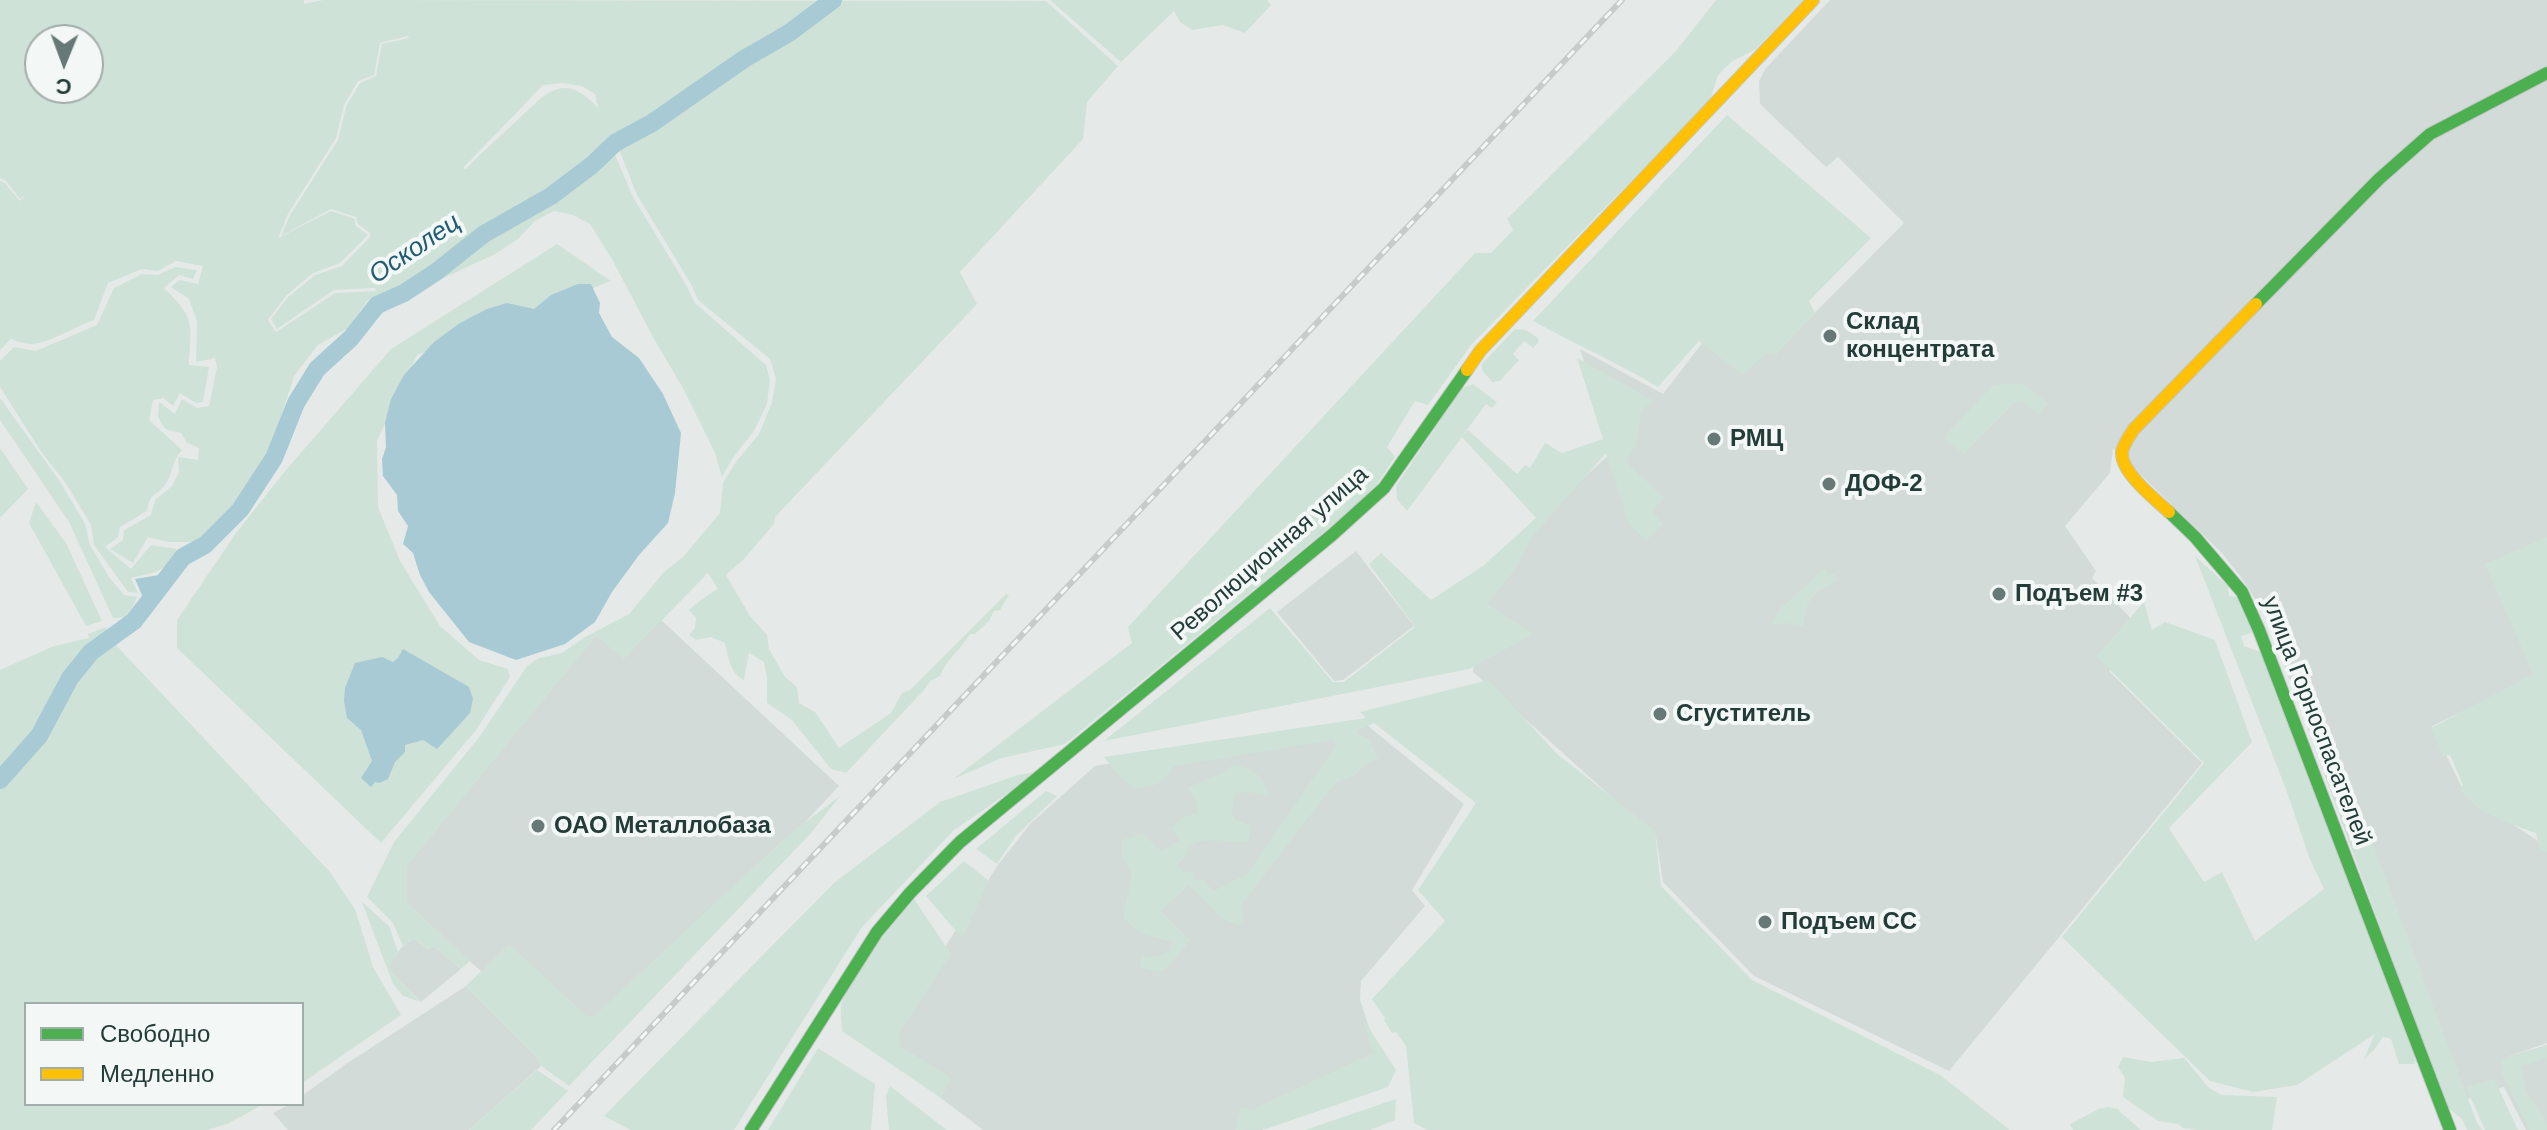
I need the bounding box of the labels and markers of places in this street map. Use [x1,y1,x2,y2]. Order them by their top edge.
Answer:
place label: Склад концентрата [1846,308,1994,364]
marker: Склад концентрата [1821,327,1839,345]
place label: РМЦ [1730,425,1783,453]
marker: РМЦ [1705,430,1723,448]
place label: ДОФ-2 [1845,470,1923,498]
marker: ДОФ-2 [1820,475,1838,493]
place label: Подъем #3 [2015,580,2143,608]
marker: Подъем #3 [1990,585,2008,603]
place label: Сгуститель [1676,700,1811,728]
marker: Сгуститель [1651,705,1669,723]
place label: ОАО Металлобаза [554,812,771,840]
marker: ОАО Металлобаза [529,817,547,835]
place label: Подъем СС [1781,908,1917,936]
marker: Подъем СС [1756,913,1774,931]

